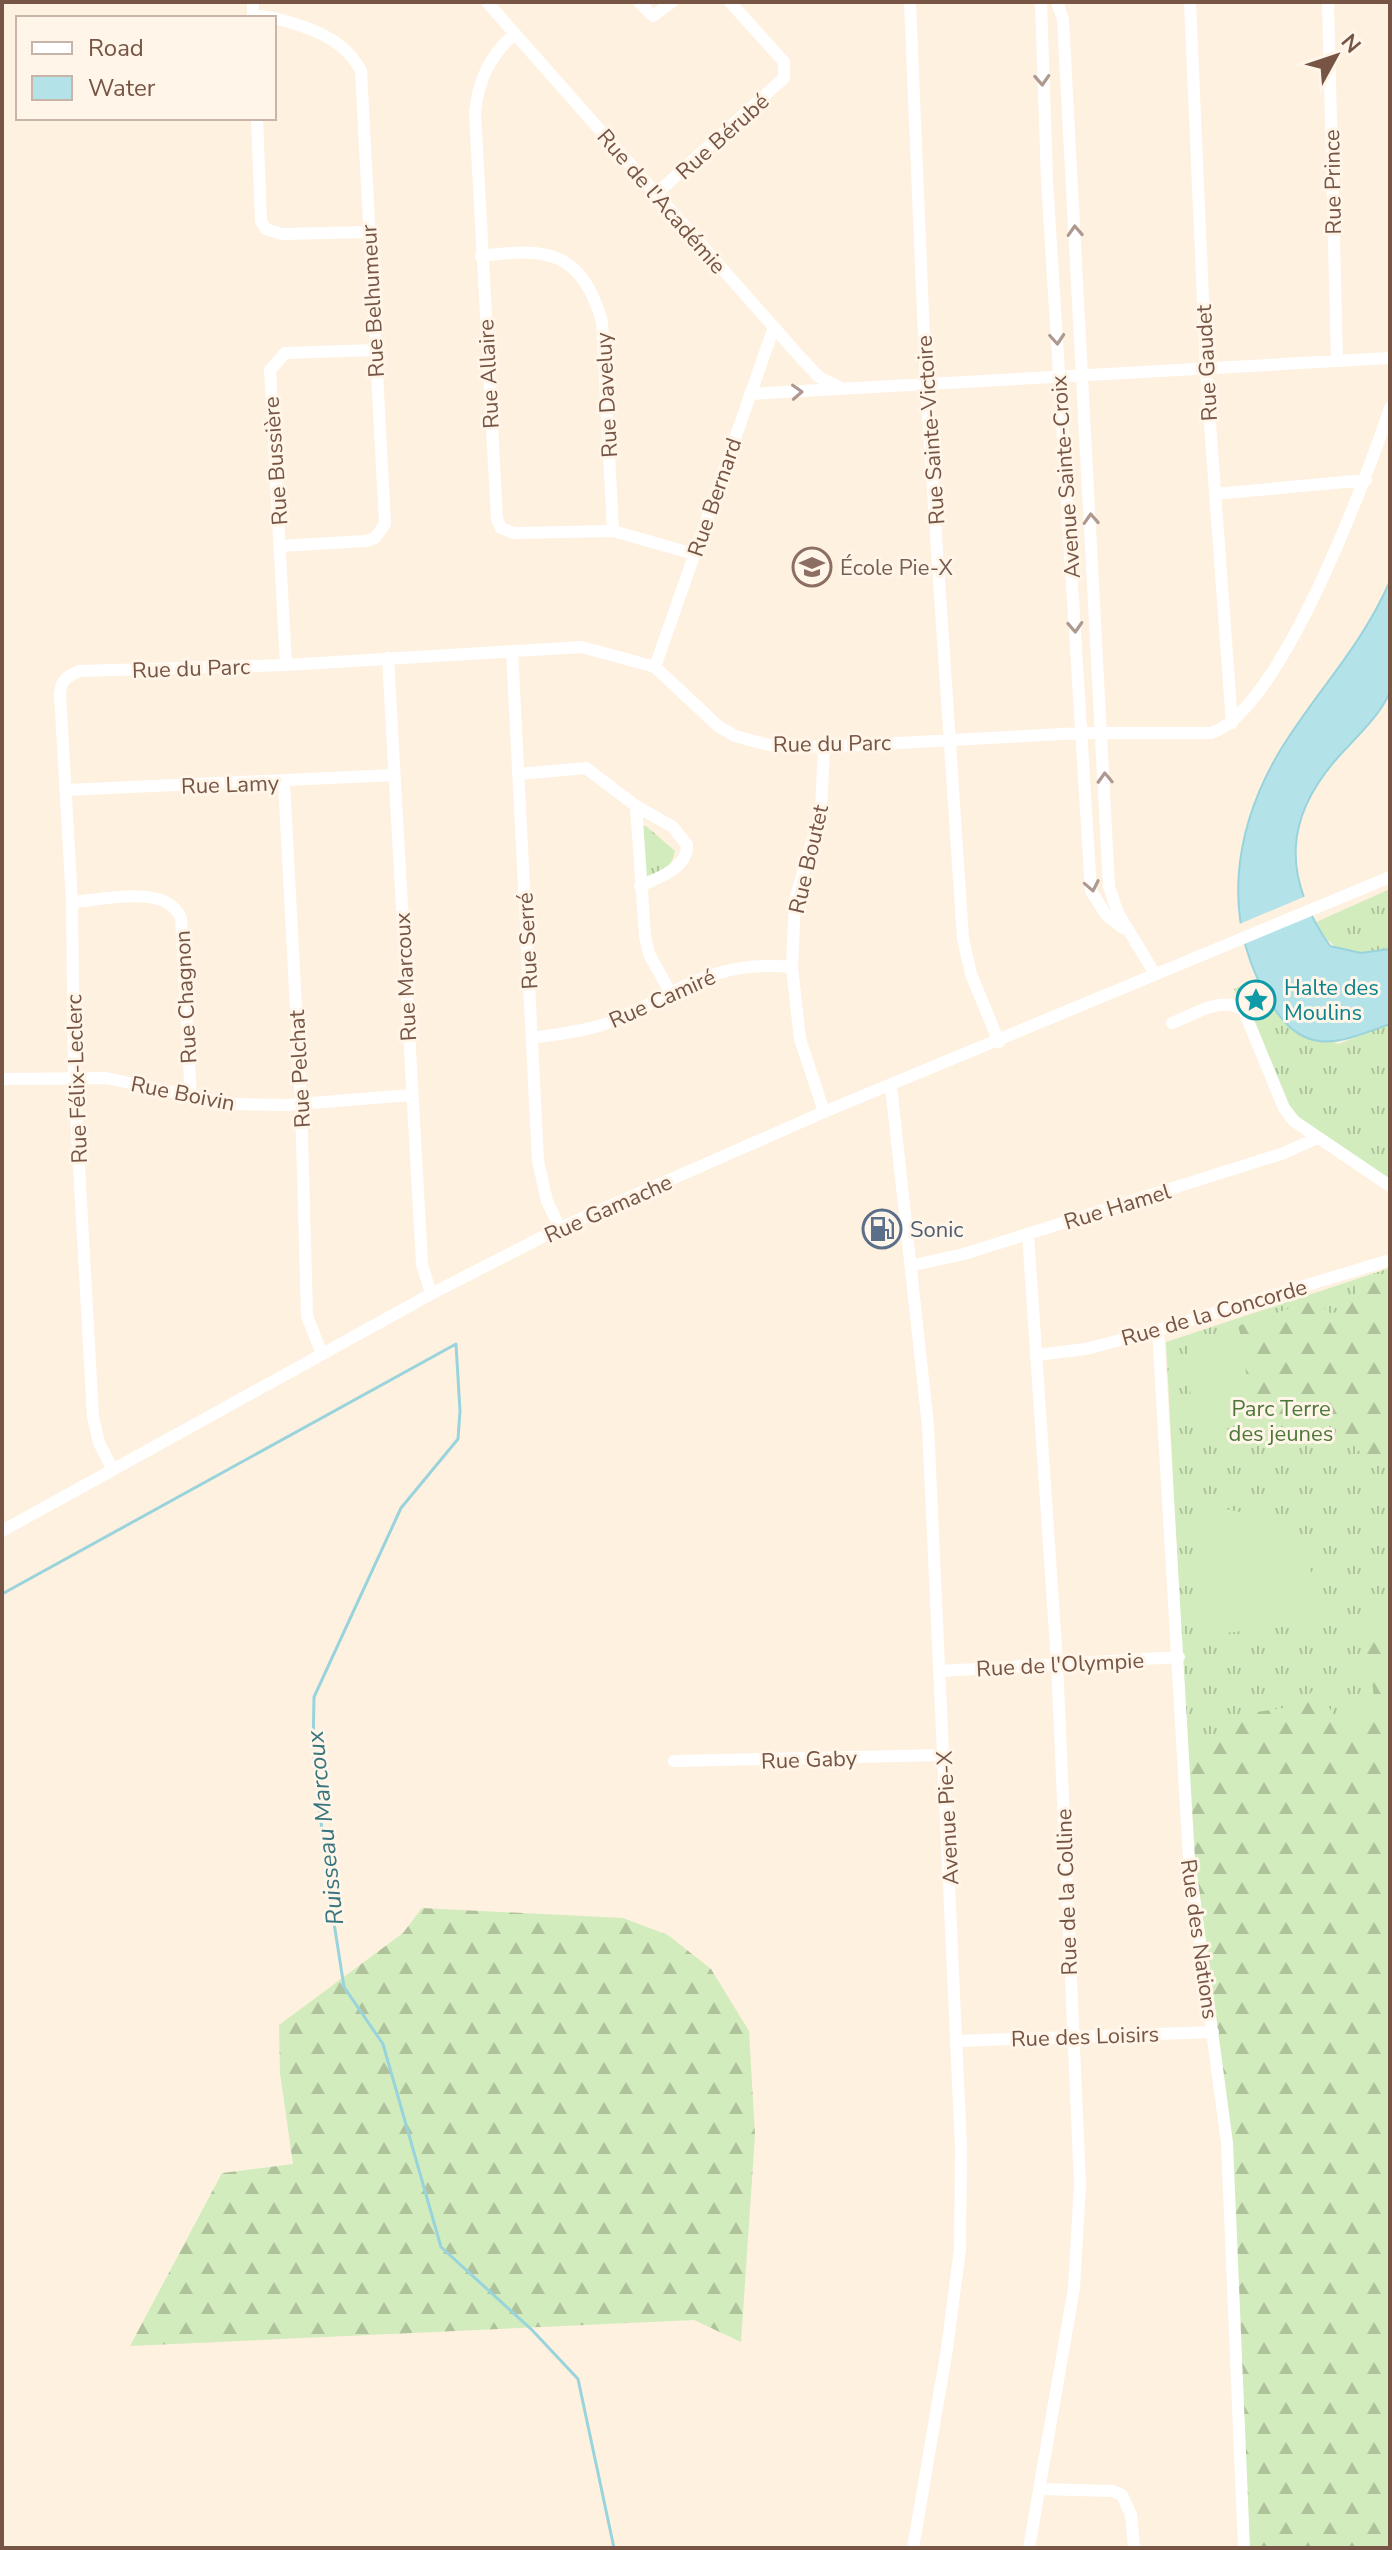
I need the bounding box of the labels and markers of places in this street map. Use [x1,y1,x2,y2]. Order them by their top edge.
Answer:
school or university icon: École Pie-X [791,546,833,588]
place label: École Pie-X [840,553,953,583]
place label: Halte des Moulins [1284,973,1379,1028]
place icon: Halte des Moulins [1235,979,1277,1021]
fuel station icon: Sonic [861,1208,903,1250]
place label: Sonic [910,1215,964,1245]

